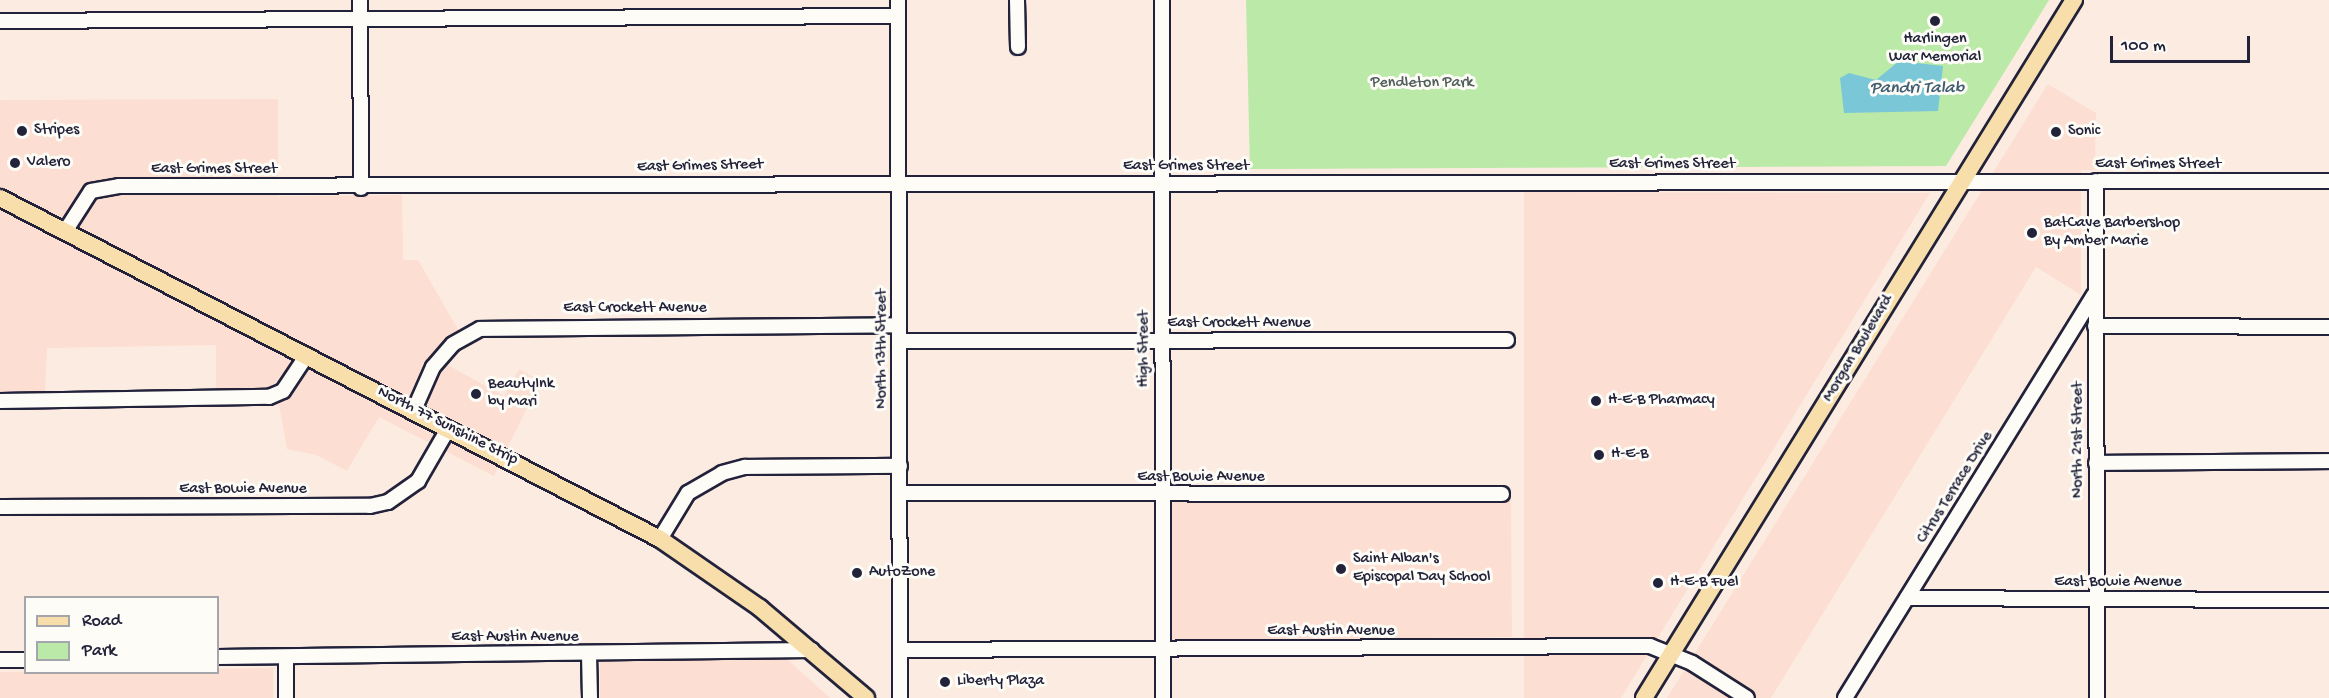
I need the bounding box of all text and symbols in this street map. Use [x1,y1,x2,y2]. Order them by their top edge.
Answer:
marker: Harlingen War Memorial [1928,14,1942,28]
scale bar [2113,24,2252,62]
place label: Harlingen War Memorial [1889,30,1981,68]
text: 100 m [2121,36,2166,57]
park label: Pendleton Park [1371,74,1473,94]
water label: Pandri Talab [1870,78,1964,100]
place label: Stripes [34,121,79,141]
place label: Sonic [2068,122,2100,142]
marker: Stripes [15,124,29,138]
marker: Sonic [2049,125,2063,139]
place label: Valero [27,153,71,173]
street label: East Grimes Street [1609,155,1735,175]
street label: East Grimes Street [2095,155,2221,175]
marker: Valero [8,156,22,170]
street label: East Grimes Street [637,156,763,178]
street label: East Grimes Street [1123,157,1249,177]
street label: East Grimes Street [151,160,277,180]
place label: BatCave Barbershop By Amber Marie [2044,214,2180,252]
marker: BatCave Barbershop By Amber Marie [2025,226,2039,240]
street label: North 13th Street [873,289,893,409]
street label: Morgan Boulevard [1820,292,1898,406]
street label: East Crockett Avenue [563,299,707,319]
street label: High Street [1135,311,1155,387]
street label: East Crockett Avenue [1167,314,1311,334]
place label: BeautyInk by Mari [488,375,554,413]
street label: North 21st Street [2069,382,2089,498]
street label: North 77 Sunshine Strip [374,383,520,471]
marker: BeautyInk by Mari [469,387,483,401]
place label: H-E-B Pharmacy [1608,391,1715,411]
marker: H-E-B Pharmacy [1589,394,1603,408]
street label: Citrus Terrace Drive [1914,428,1998,548]
place label: H-E-B [1611,445,1648,465]
marker: H-E-B [1592,448,1606,462]
street label: East Bowie Avenue [1137,468,1265,488]
street label: East Bowie Avenue [179,480,307,500]
place label: Saint Alban's Episcopal Day School [1353,550,1491,588]
marker: Saint Alban's Episcopal Day School [1334,562,1348,576]
place label: AutoZone [869,563,935,583]
marker: AutoZone [850,566,864,580]
place label: H-E-B Fuel [1670,573,1739,593]
street label: East Bowie Avenue [2054,573,2182,593]
marker: H-E-B Fuel [1651,576,1665,590]
legend [24,596,219,674]
text: Road [82,611,121,632]
street label: East Austin Avenue [1267,622,1395,642]
street label: East Austin Avenue [451,628,579,648]
text: Park [82,641,116,662]
place label: Liberty Plaza [957,672,1044,692]
marker: Liberty Plaza [938,675,952,689]

